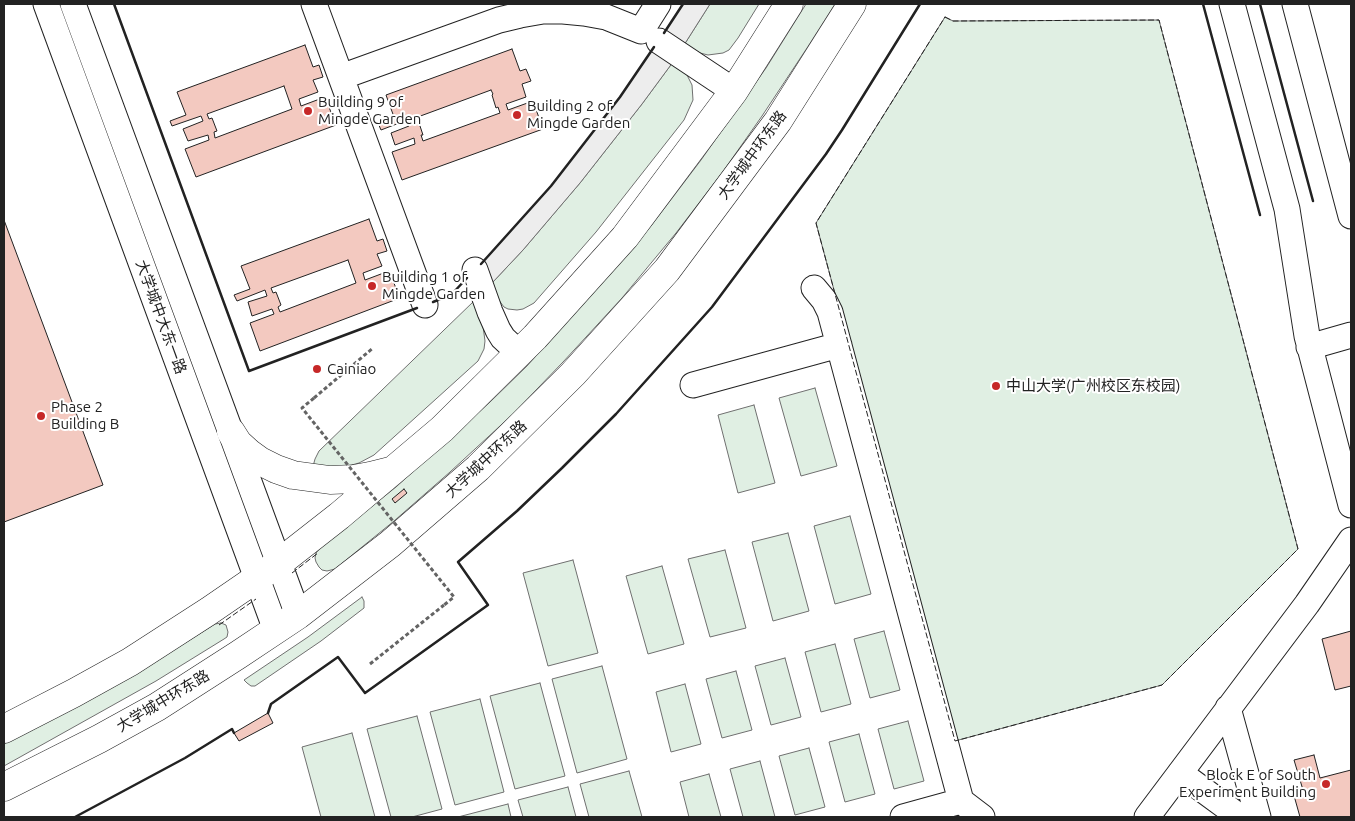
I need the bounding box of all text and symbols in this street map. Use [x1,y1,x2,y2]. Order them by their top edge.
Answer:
place label: Building 9 of Mingde Garden [318,93,421,128]
place label: Building 2 of Mingde Garden [527,97,630,132]
marker: Building 9 of Mingde Garden [302,105,314,117]
street label: 大学城中环东路 [714,107,790,203]
marker: Building 2 of Mingde Garden [511,109,523,121]
street label: 大学城中大东一路 [132,258,190,376]
place label: Building 1 of Mingde Garden [382,268,485,303]
marker: Building 1 of Mingde Garden [366,280,378,292]
place label: Cainiao [327,360,376,378]
marker: Cainiao [311,363,323,375]
place label: 中山大学(广州校区东校园) [1006,377,1180,395]
marker: 中山大学(广州校区东校园) [990,380,1002,392]
place label: Phase 2 Building B [51,398,119,433]
marker: Phase 2 Building B [35,410,47,422]
street label: 大学城中环东路 [441,417,531,501]
street label: 大学城中环东路 [113,666,213,736]
place label: Block E of South Experiment Building [1179,766,1316,801]
marker: Block E of South Experiment Building [1320,778,1332,790]

